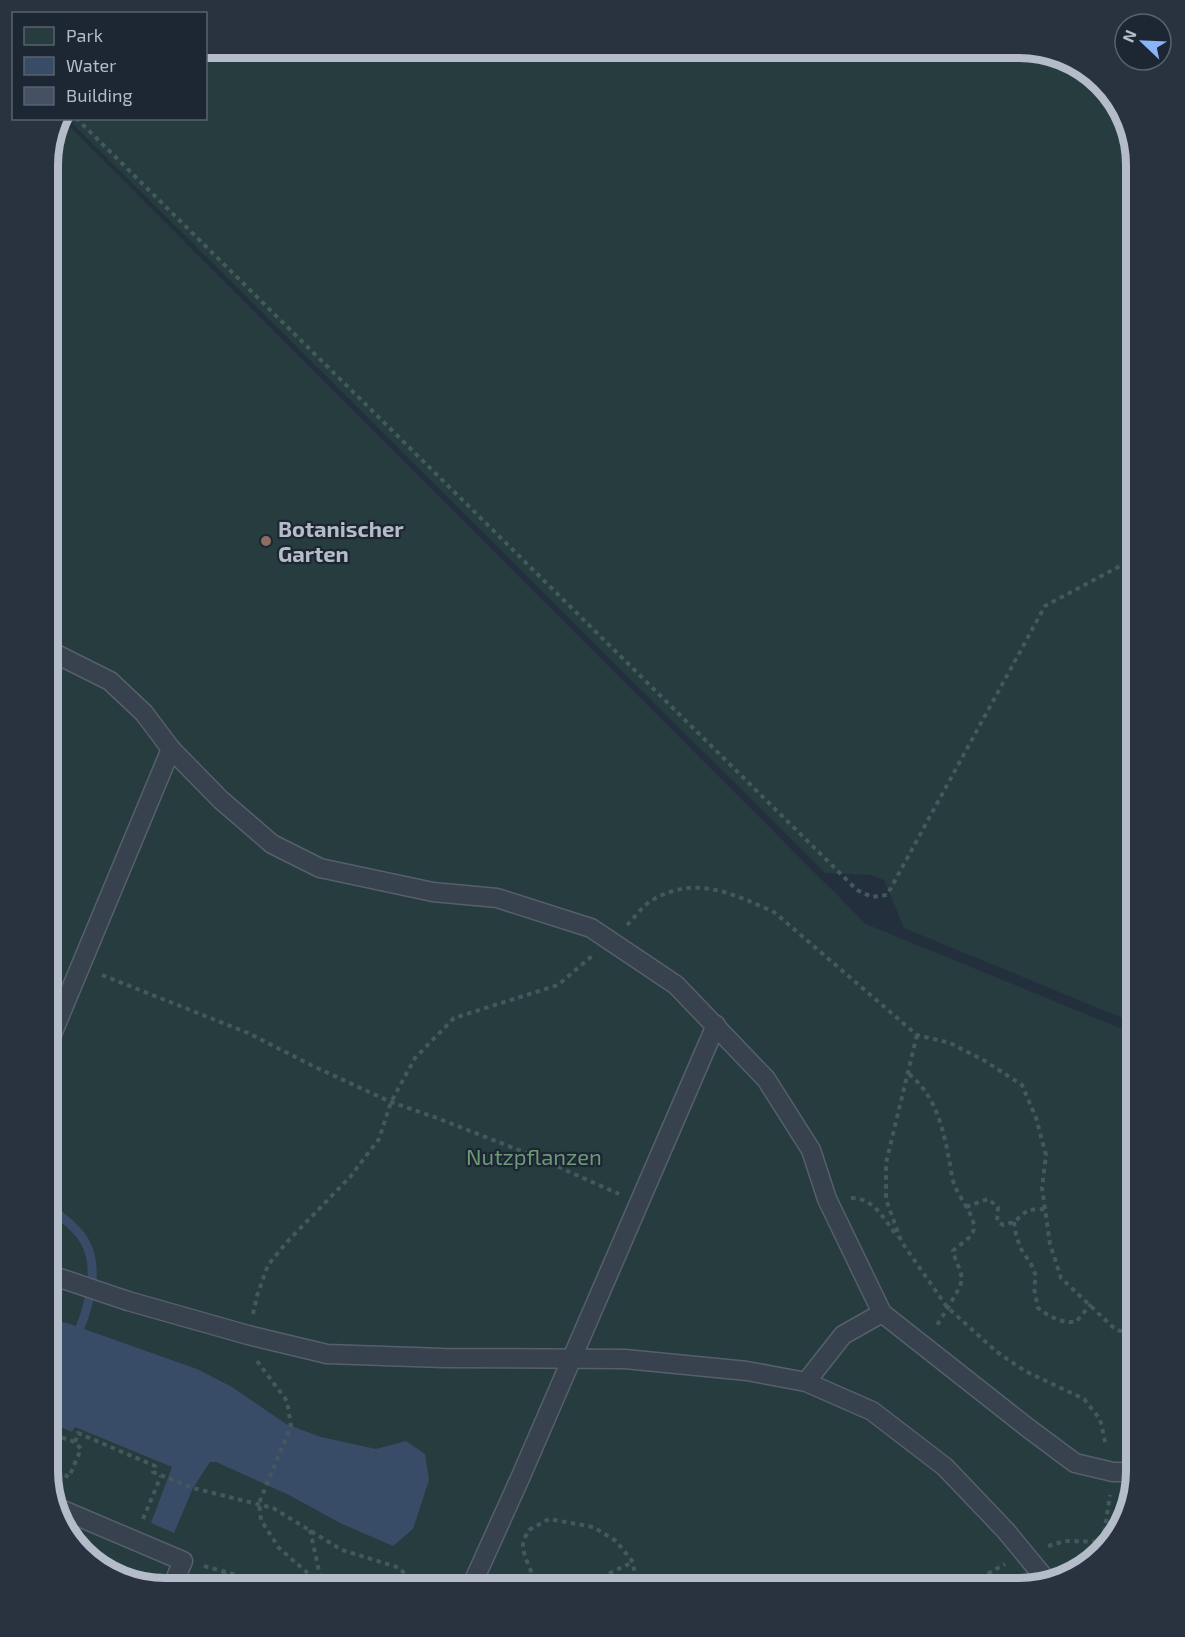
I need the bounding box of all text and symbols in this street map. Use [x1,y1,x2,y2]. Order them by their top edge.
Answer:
legend [12,12,207,120]
north arrow [1113,12,1173,72]
text: Park [66,24,103,46]
text: N [1118,27,1140,45]
text: Water [66,54,116,76]
text: Building [66,84,133,106]
place label: Botanischer Garten [278,515,404,566]
marker: Botanischer Garten [259,534,273,548]
park label: Nutzpflanzen [466,1143,602,1169]

